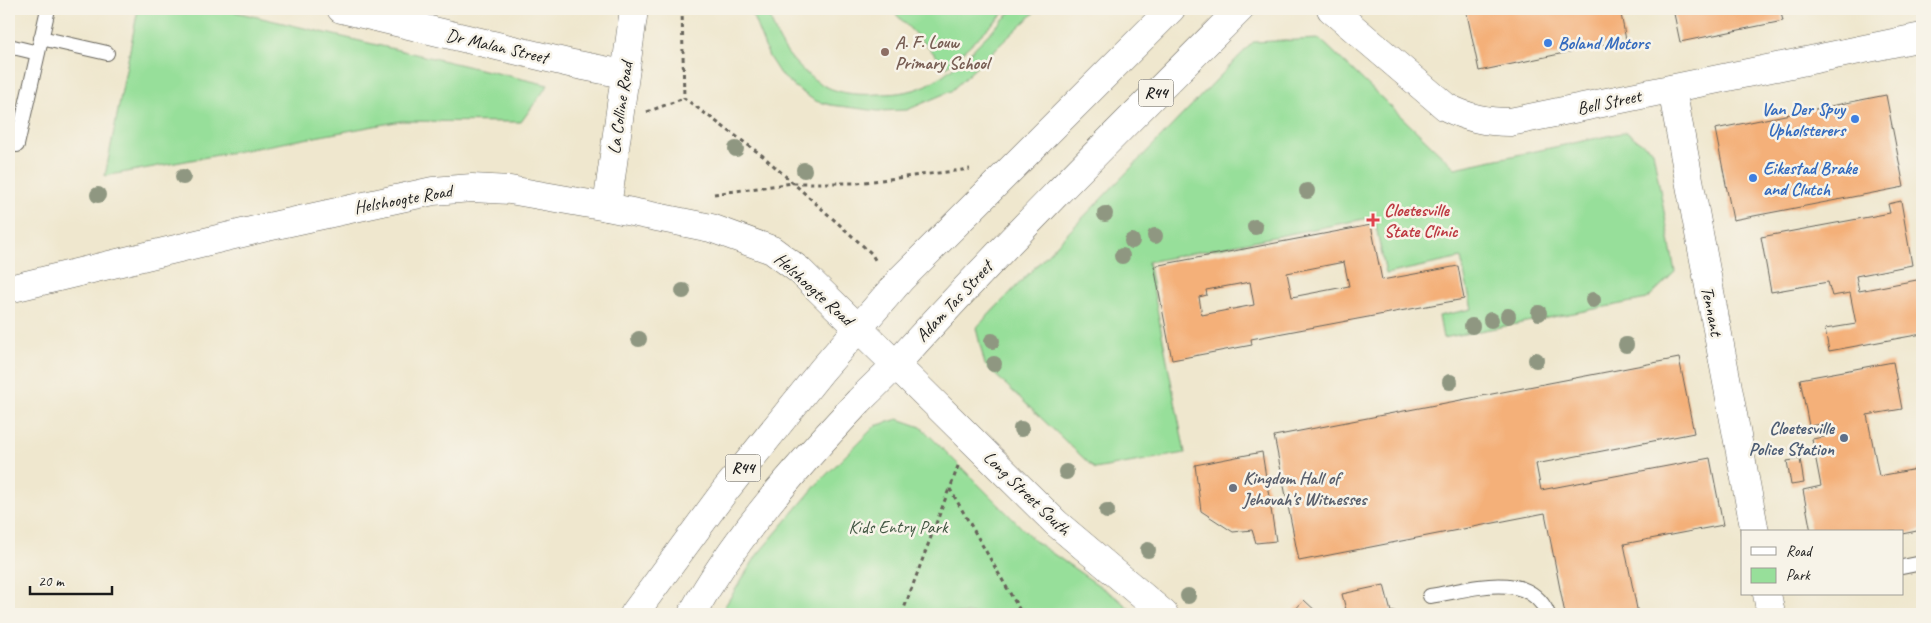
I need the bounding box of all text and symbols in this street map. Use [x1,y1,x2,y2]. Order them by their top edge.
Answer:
street label: Dr Malan Street [444,24,553,69]
place label: A. F. Louw Primary School [895,31,993,74]
place label: Boland Motors [1558,32,1651,54]
marker: Boland Motors [1542,37,1554,49]
marker: A. F. Louw Primary School [879,46,891,58]
street label: La Colline Road [603,58,638,156]
road number: R44 [1138,80,1174,106]
street label: Bell Street [1575,84,1645,119]
place label: Van Der Spuy Upholsterers [1761,98,1847,141]
marker: Van Der Spuy Upholsterers [1849,113,1861,125]
place label: Eikestad Brake and Clutch [1763,157,1859,200]
marker: Eikestad Brake and Clutch [1747,172,1759,184]
street label: Helshoogte Road [352,179,457,218]
place label: Cloetesville State Clinic [1384,199,1459,242]
marker: Cloetesville State Clinic [1366,213,1380,227]
street label: Helshoogte Road [770,248,860,332]
street label: Adam Tas Street [911,254,999,346]
street label: Tennant [1696,284,1728,340]
place label: Cloetesville Police Station [1749,417,1836,460]
marker: Cloetesville Police Station [1838,432,1850,444]
street label: Long Street South [979,446,1076,541]
road number: R44 [726,454,760,482]
place label: Kingdom Hall of Jehovah's Witnesses [1241,467,1368,510]
marker: Kingdom Hall of Jehovah's Witnesses [1227,482,1239,494]
park label: Kids Entry Park [848,516,949,538]
legend [1741,530,1904,596]
text: Road [1786,542,1813,561]
scale bar [30,563,112,595]
text: Park [1786,566,1811,585]
text: 20 m [38,572,65,591]

